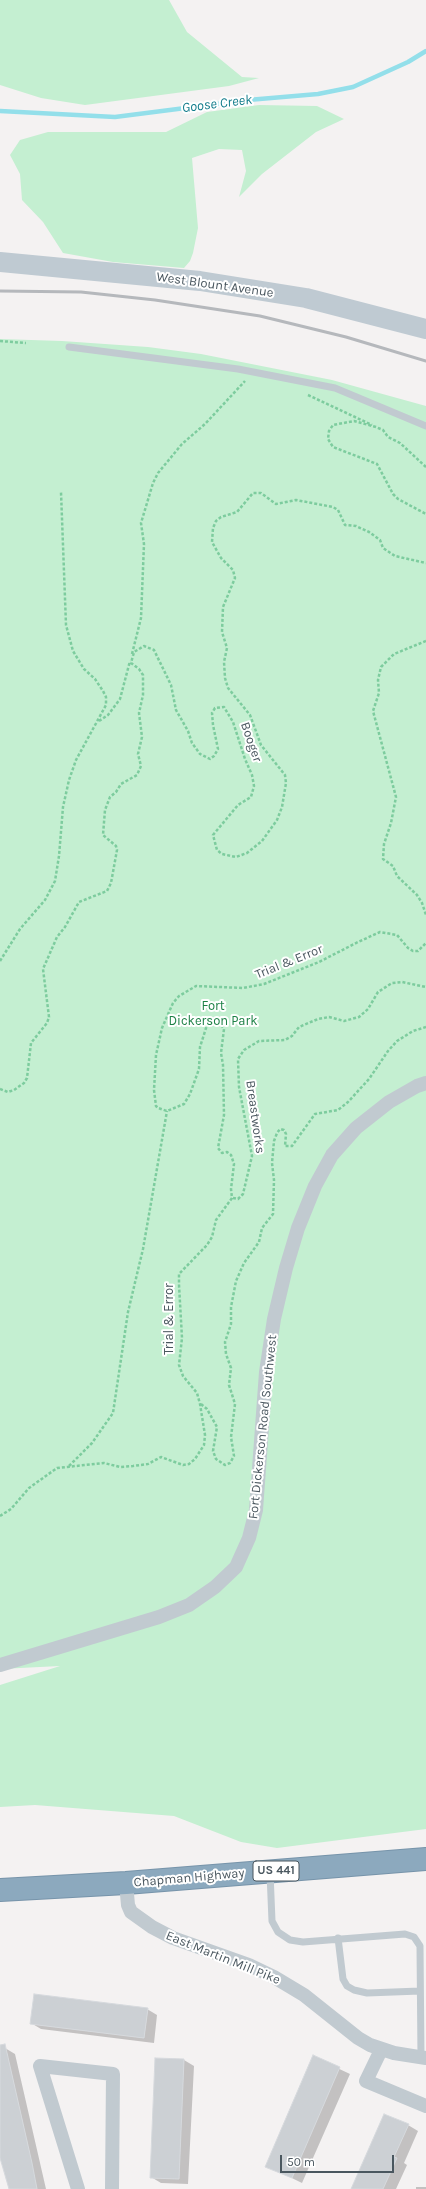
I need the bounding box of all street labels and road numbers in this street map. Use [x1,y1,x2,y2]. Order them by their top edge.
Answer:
street label: West Blount Avenue [155,269,275,301]
street label: Booger [237,720,265,764]
street label: Trial & Error [253,941,325,983]
street label: Breastworks [242,1079,268,1155]
street label: Trial & Error [161,1283,177,1355]
street label: Fort Dickerson Road Southwest [246,1334,280,1520]
road number: US 441 [253,1861,299,1881]
street label: Chapman Highway [133,1865,245,1891]
street label: East Martin Mill Pike [163,1928,283,1988]

